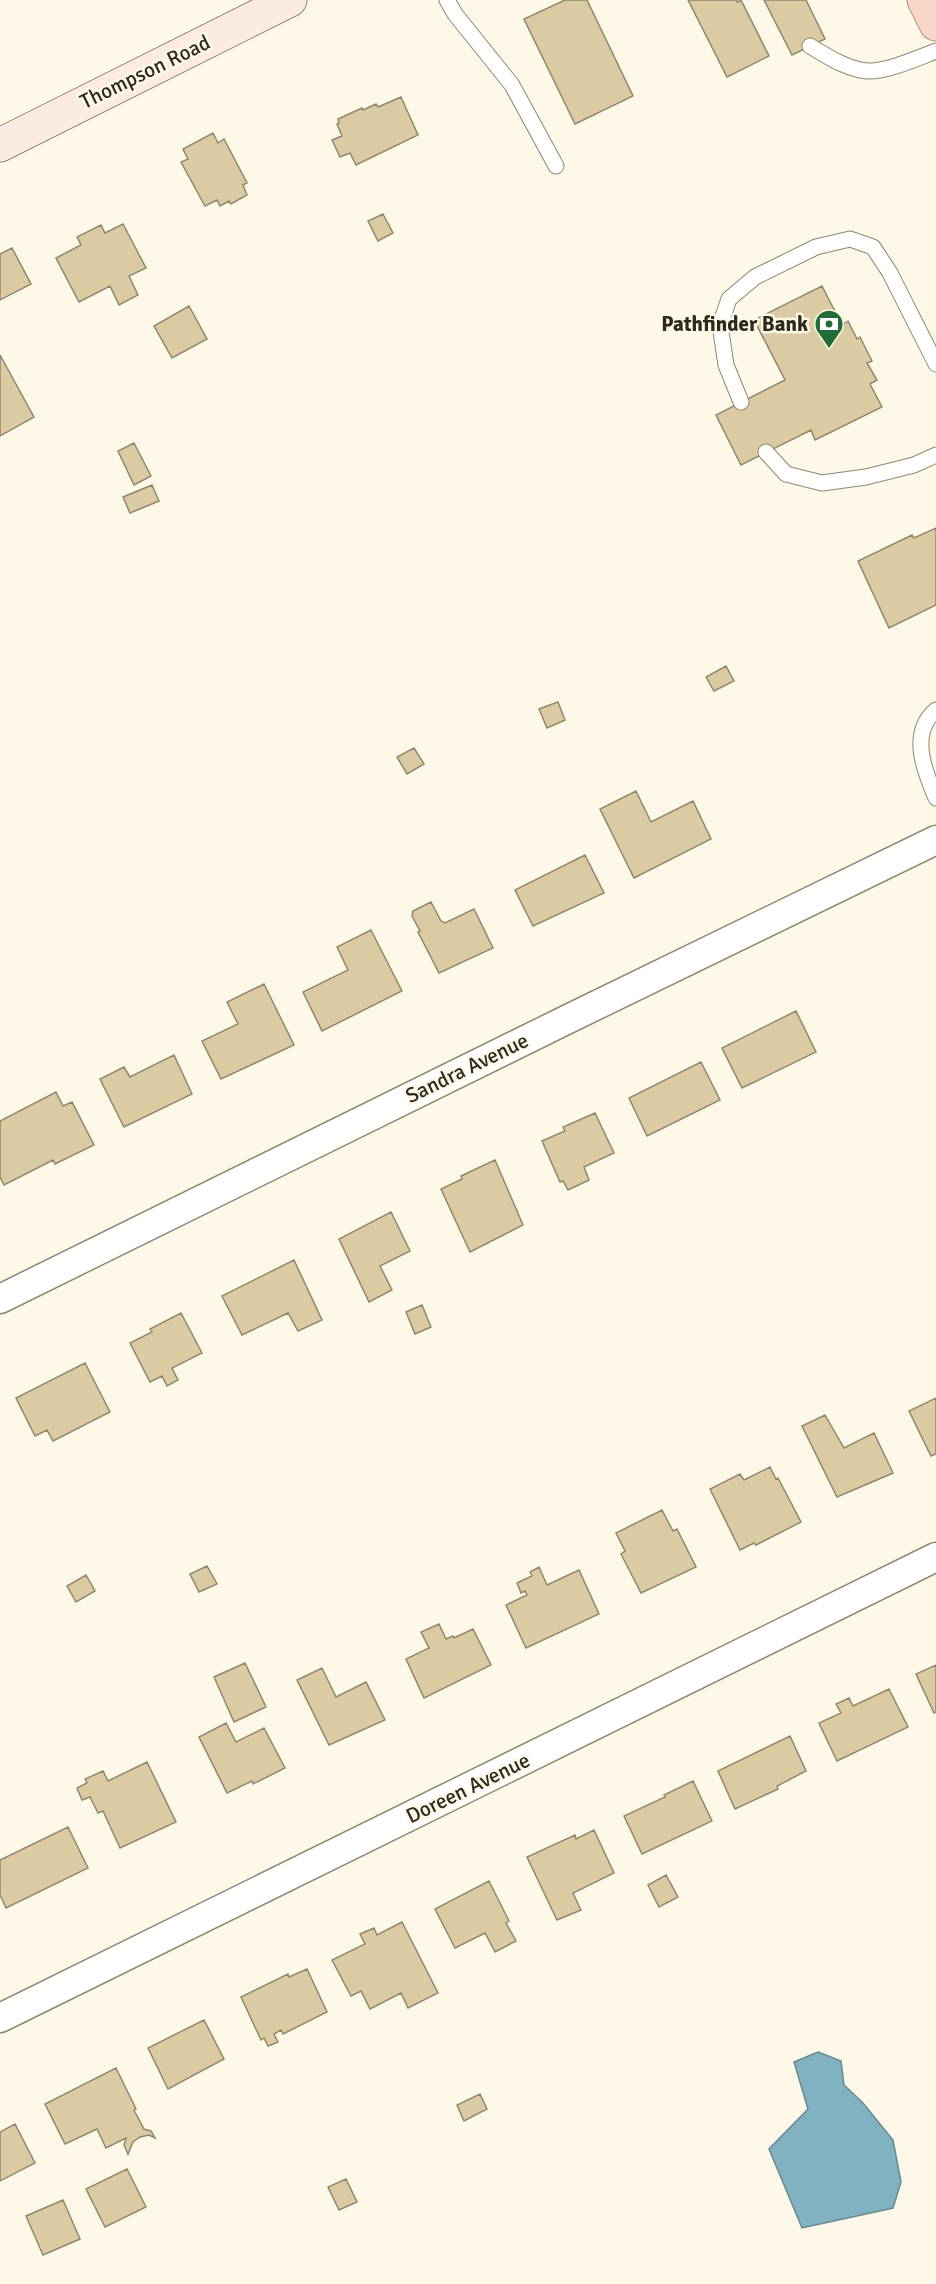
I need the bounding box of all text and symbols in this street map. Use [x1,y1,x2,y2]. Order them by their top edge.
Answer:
street label: Thompson Road [76,29,214,115]
bank icon: Pathfinder Bank [813,308,845,350]
place label: Pathfinder Bank [661,311,808,337]
street label: Sandra Avenue [401,1027,533,1109]
street label: Doreen Avenue [402,1747,534,1829]

